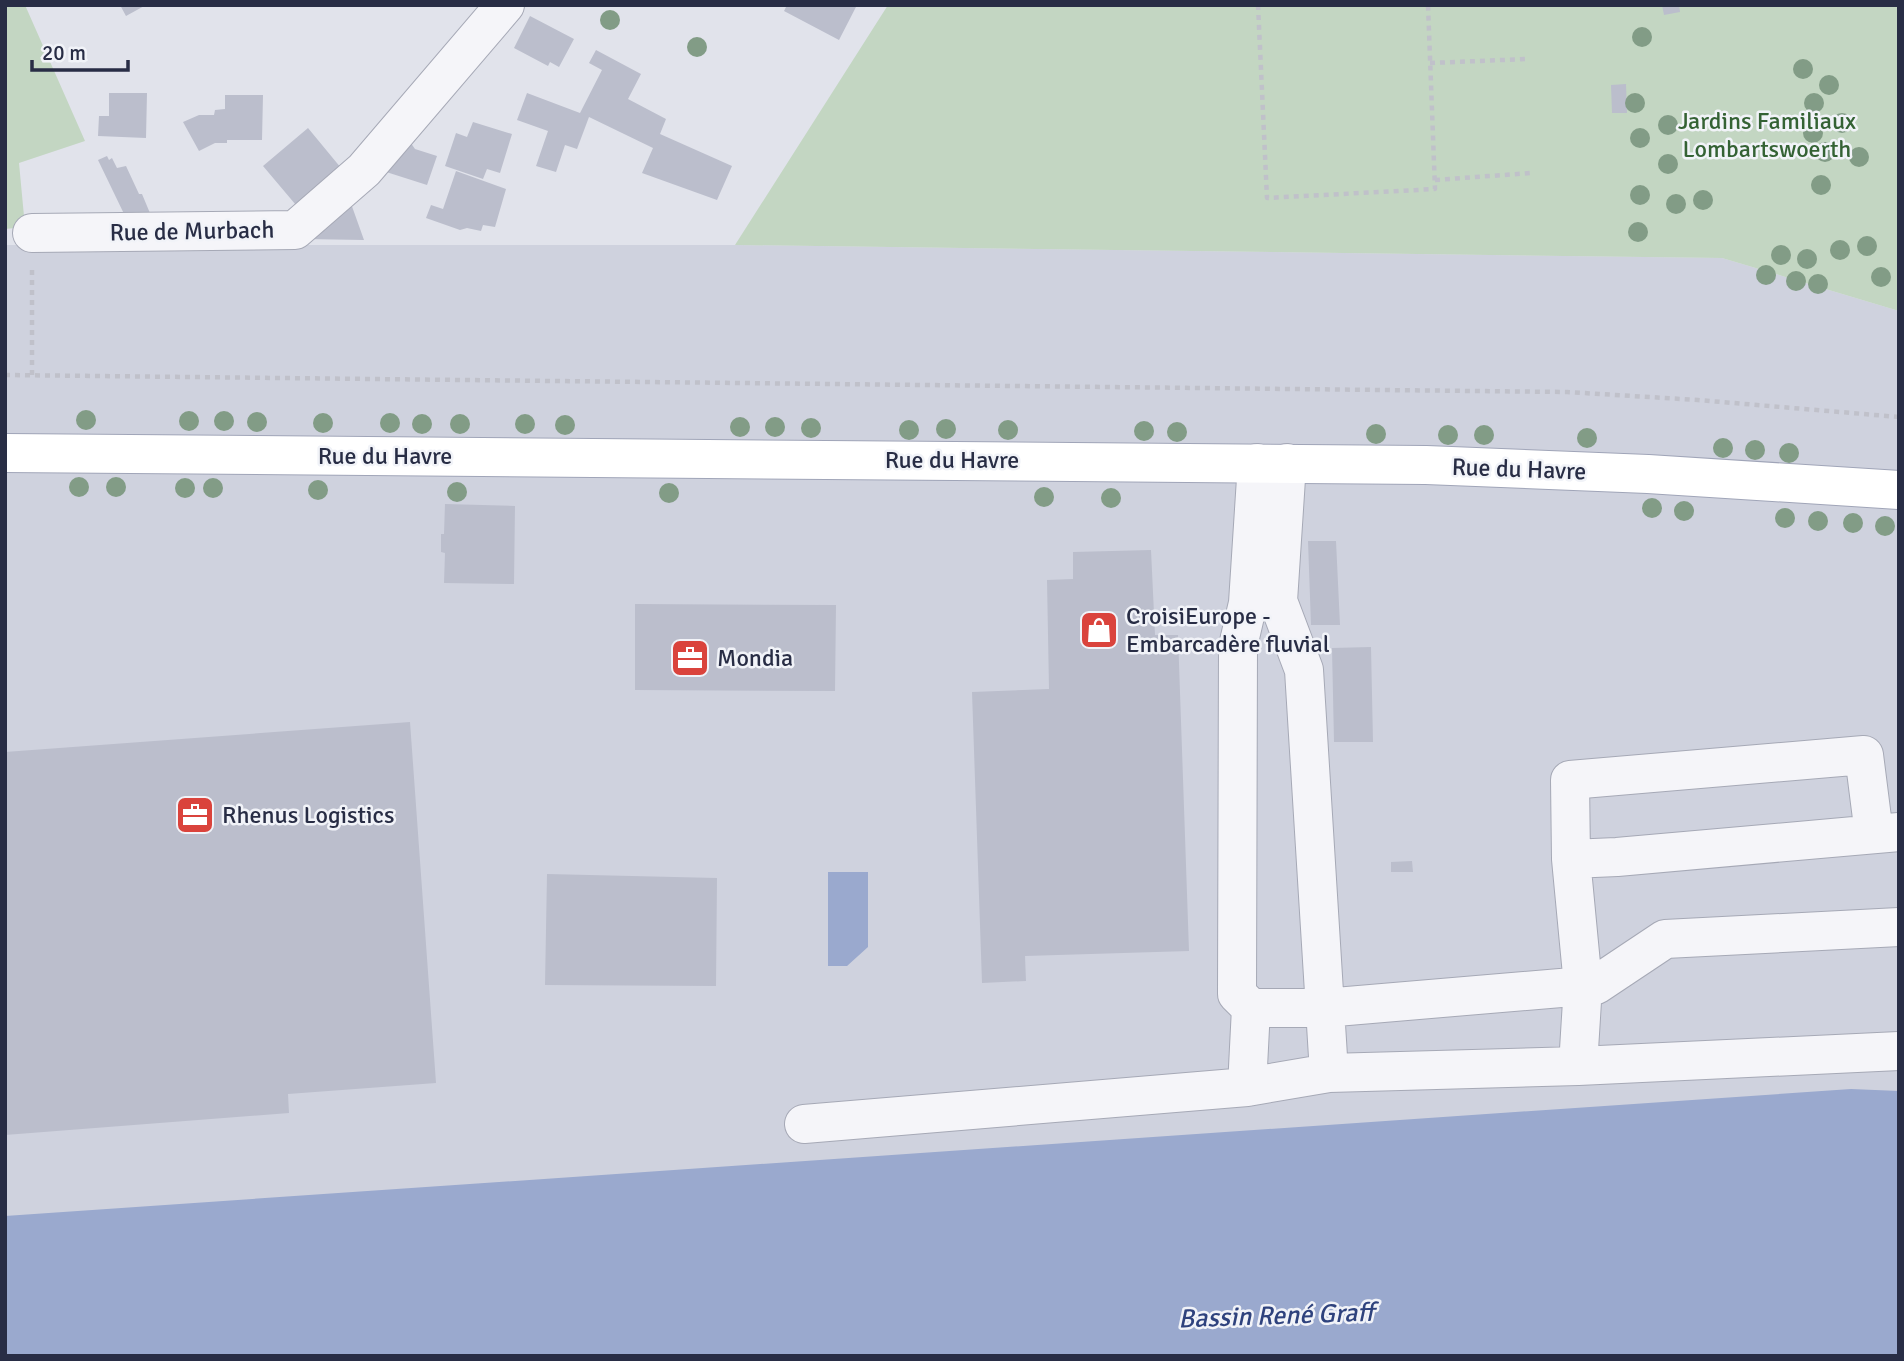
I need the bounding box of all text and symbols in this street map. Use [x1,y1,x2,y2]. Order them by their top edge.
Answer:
scale bar [32,28,128,72]
text: 20 m [42,40,86,66]
park label: Jardins Familiaux Lombartswoerth [1678,106,1856,164]
street label: Rue de Murbach [109,215,275,247]
street label: Rue du Havre [318,441,452,471]
street label: Rue du Havre [885,445,1019,475]
street label: Rue du Havre [1451,452,1587,486]
place label: CroisiEurope - Embarcadère fluvial [1126,601,1330,659]
shop icon: CroisiEurope - Embarcadère fluvial [1078,609,1120,651]
office icon: Mondia [669,637,711,679]
place label: Mondia [717,643,793,673]
office icon: Rhenus Logistics [174,794,216,836]
place label: Rhenus Logistics [222,800,394,830]
water label: Bassin René Graff [1178,1296,1381,1335]

